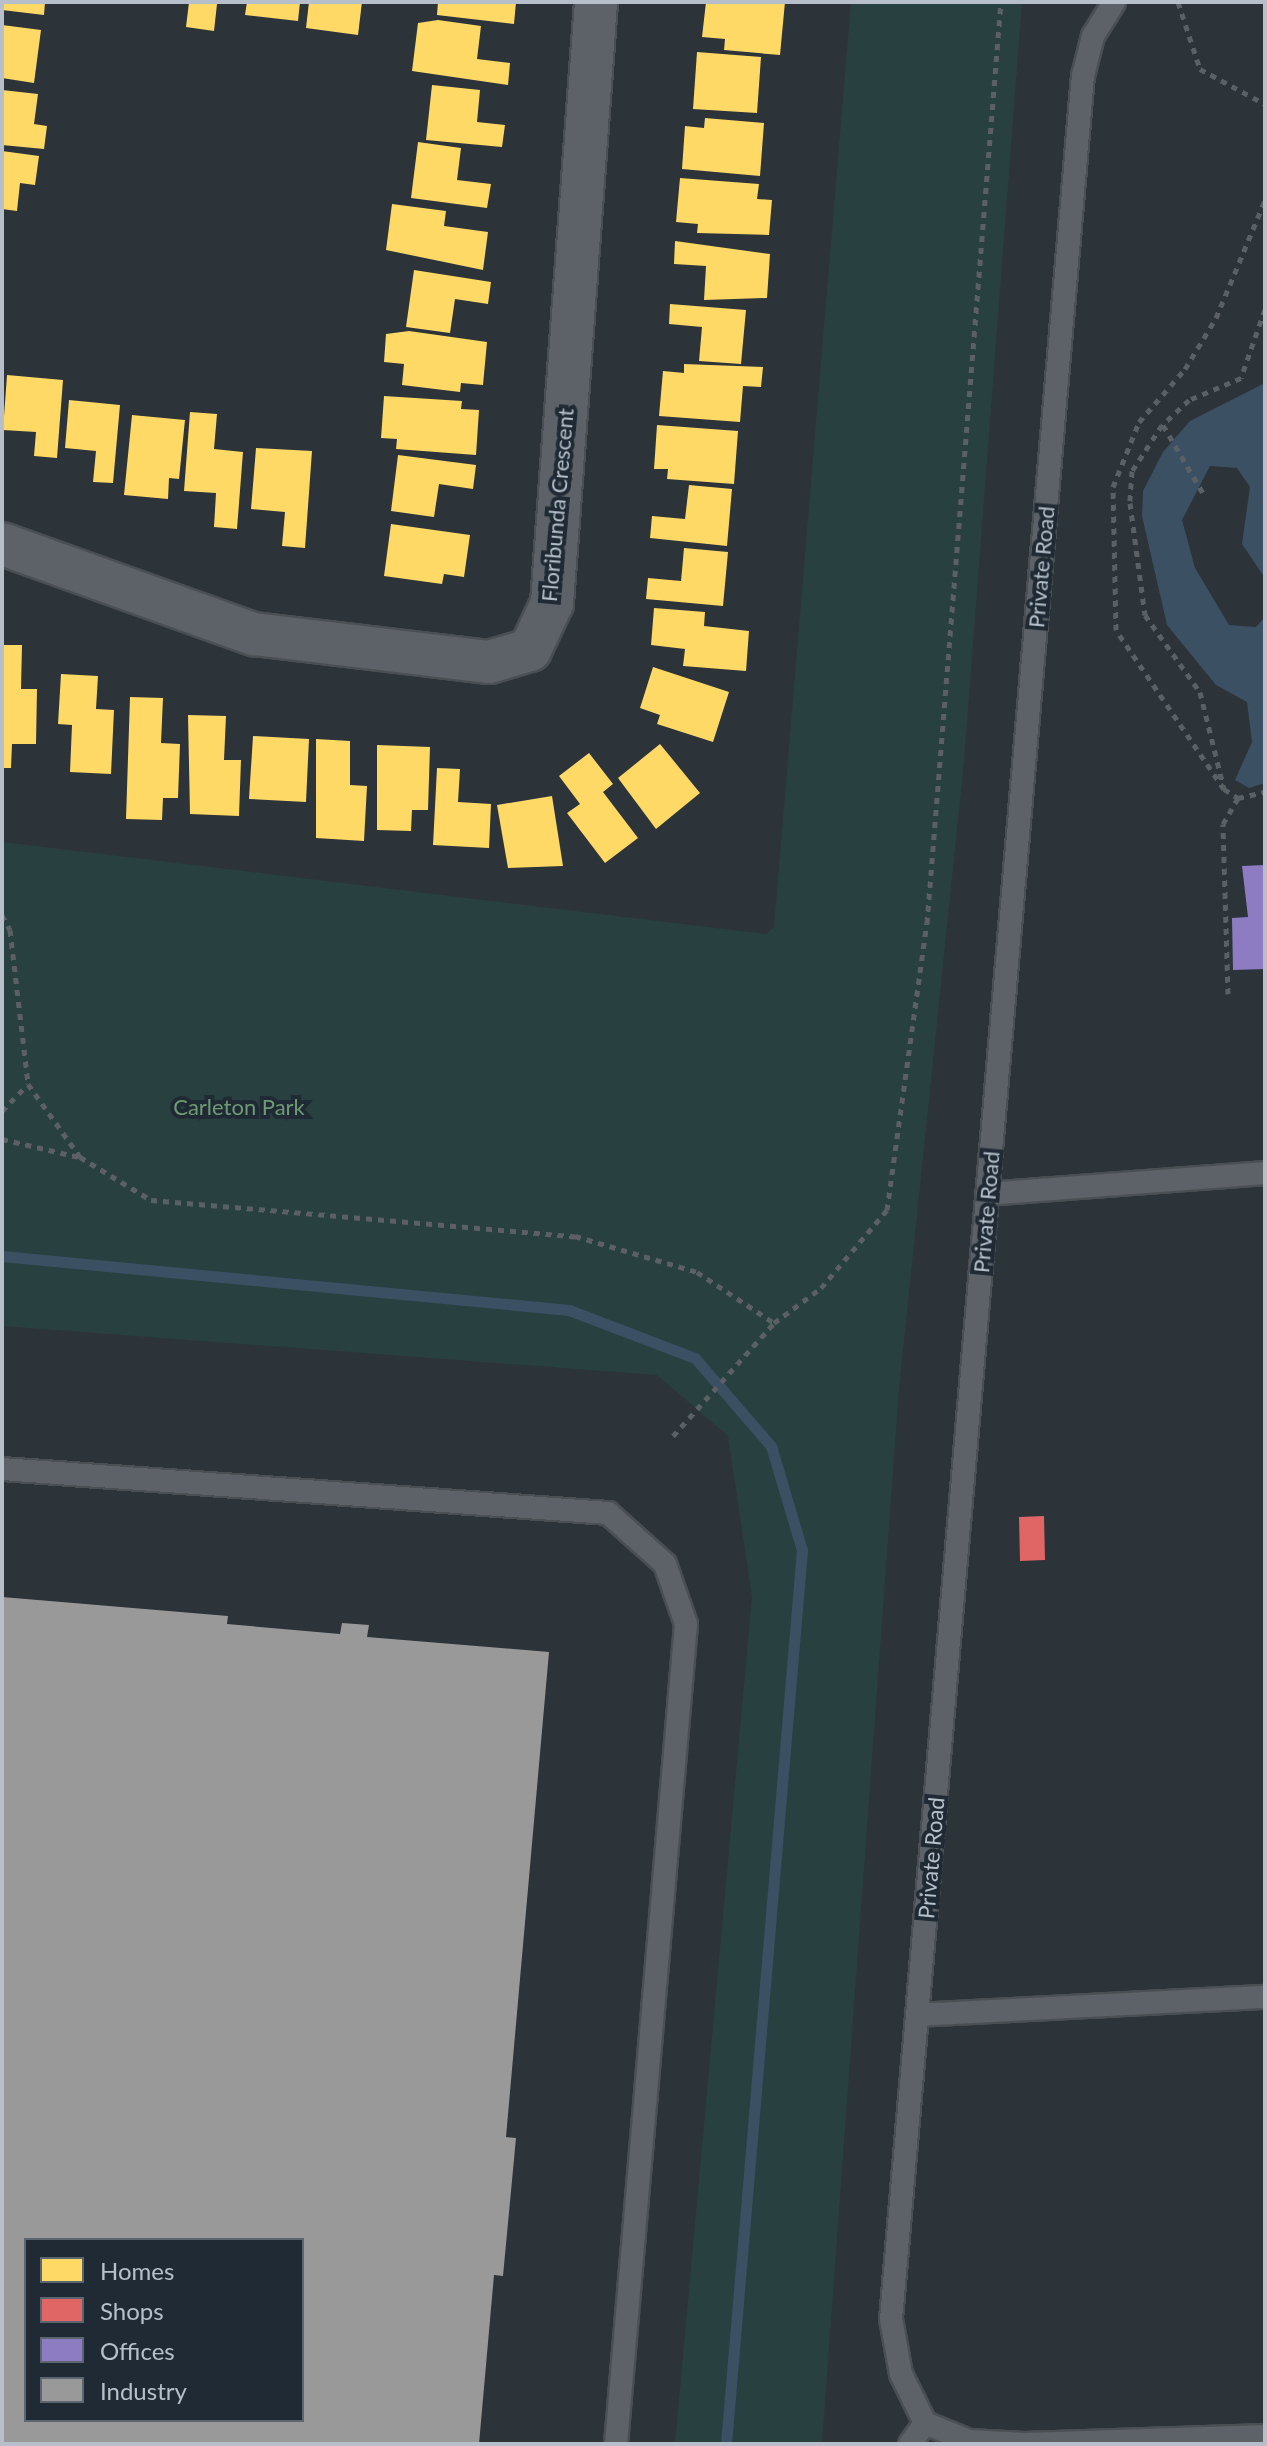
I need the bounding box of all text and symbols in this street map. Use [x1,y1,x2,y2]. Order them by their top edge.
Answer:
street label: Floribunda Crescent [535,407,579,603]
street label: Private Road [1023,505,1059,629]
park label: Carleton Park [173,1094,305,1120]
street label: Private Road [968,1150,1004,1274]
street label: Private Road [913,1796,949,1920]
legend [24,2238,304,2422]
text: Homes [100,2256,174,2285]
text: Shops [100,2296,164,2325]
text: Offices [100,2336,175,2365]
text: Industry [100,2376,187,2405]

